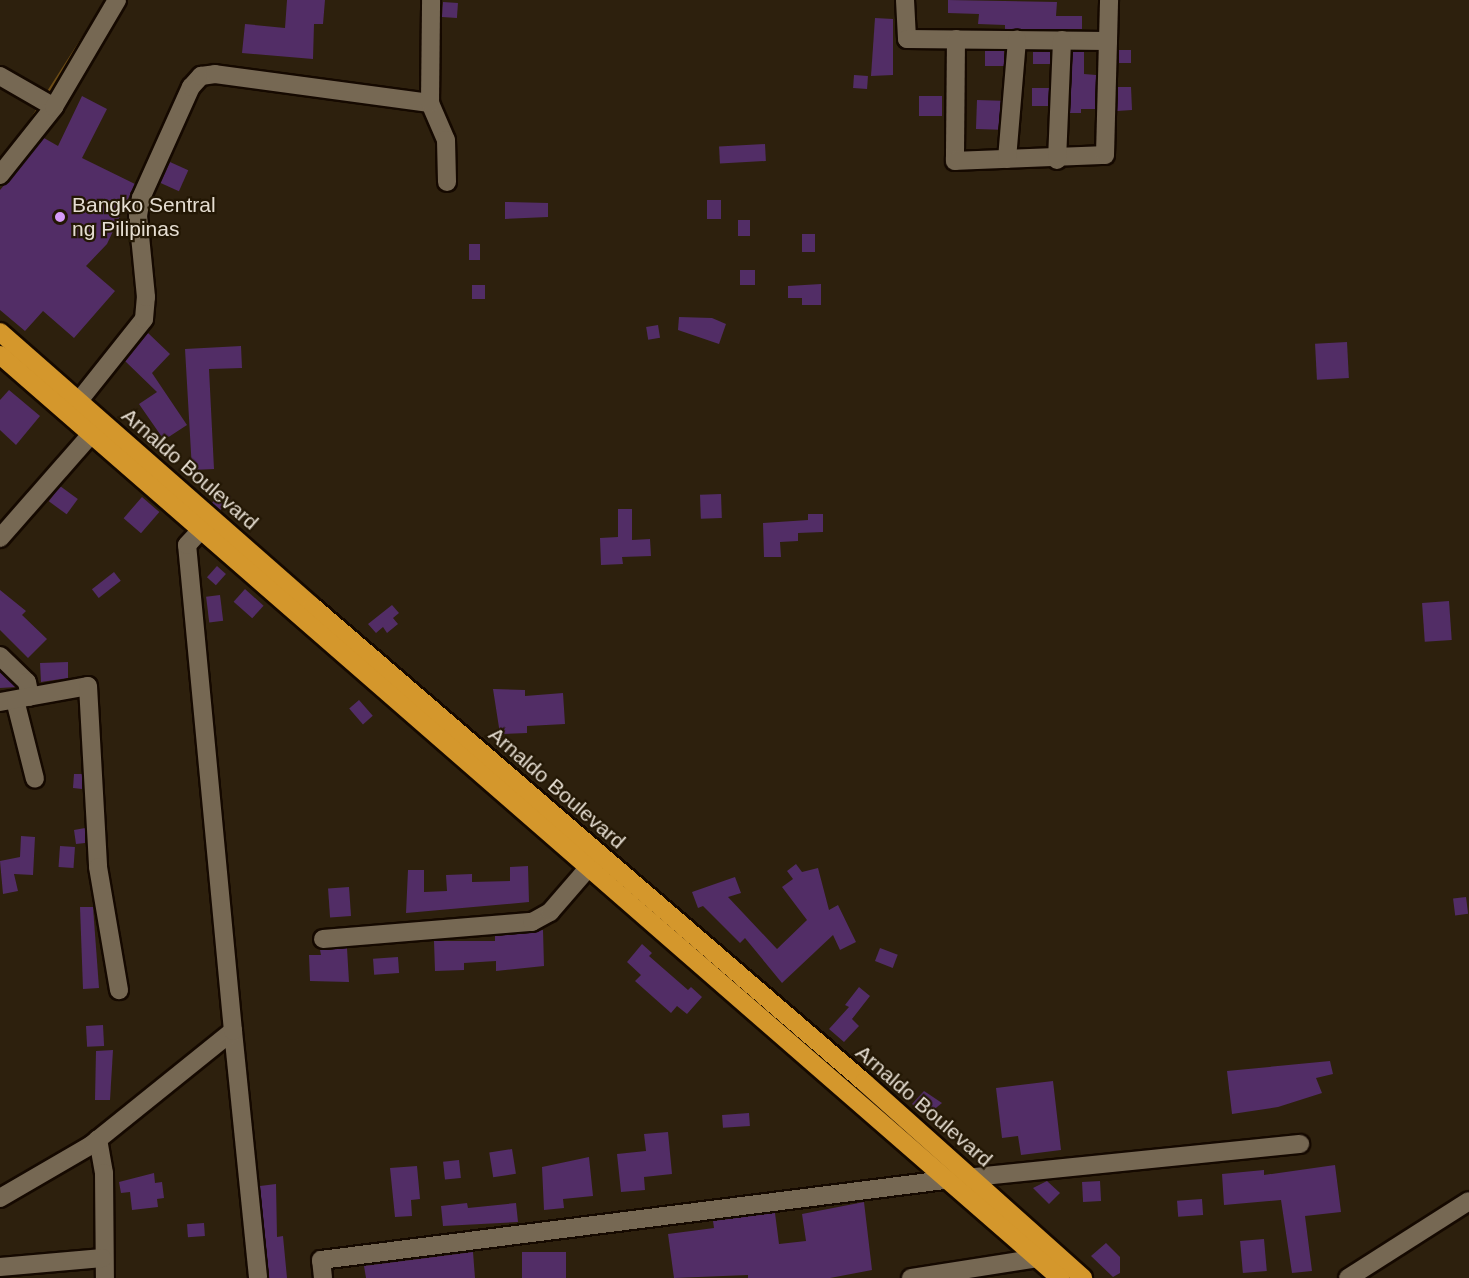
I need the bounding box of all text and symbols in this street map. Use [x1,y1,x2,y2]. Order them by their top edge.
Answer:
place label: Bangko Sentral ng Pilipinas [72,192,216,242]
marker: Bangko Sentral ng Pilipinas [53,210,67,224]
street label: Arnaldo Boulevard [117,403,263,535]
street label: Arnaldo Boulevard [484,722,630,854]
street label: Arnaldo Boulevard [851,1040,997,1172]

